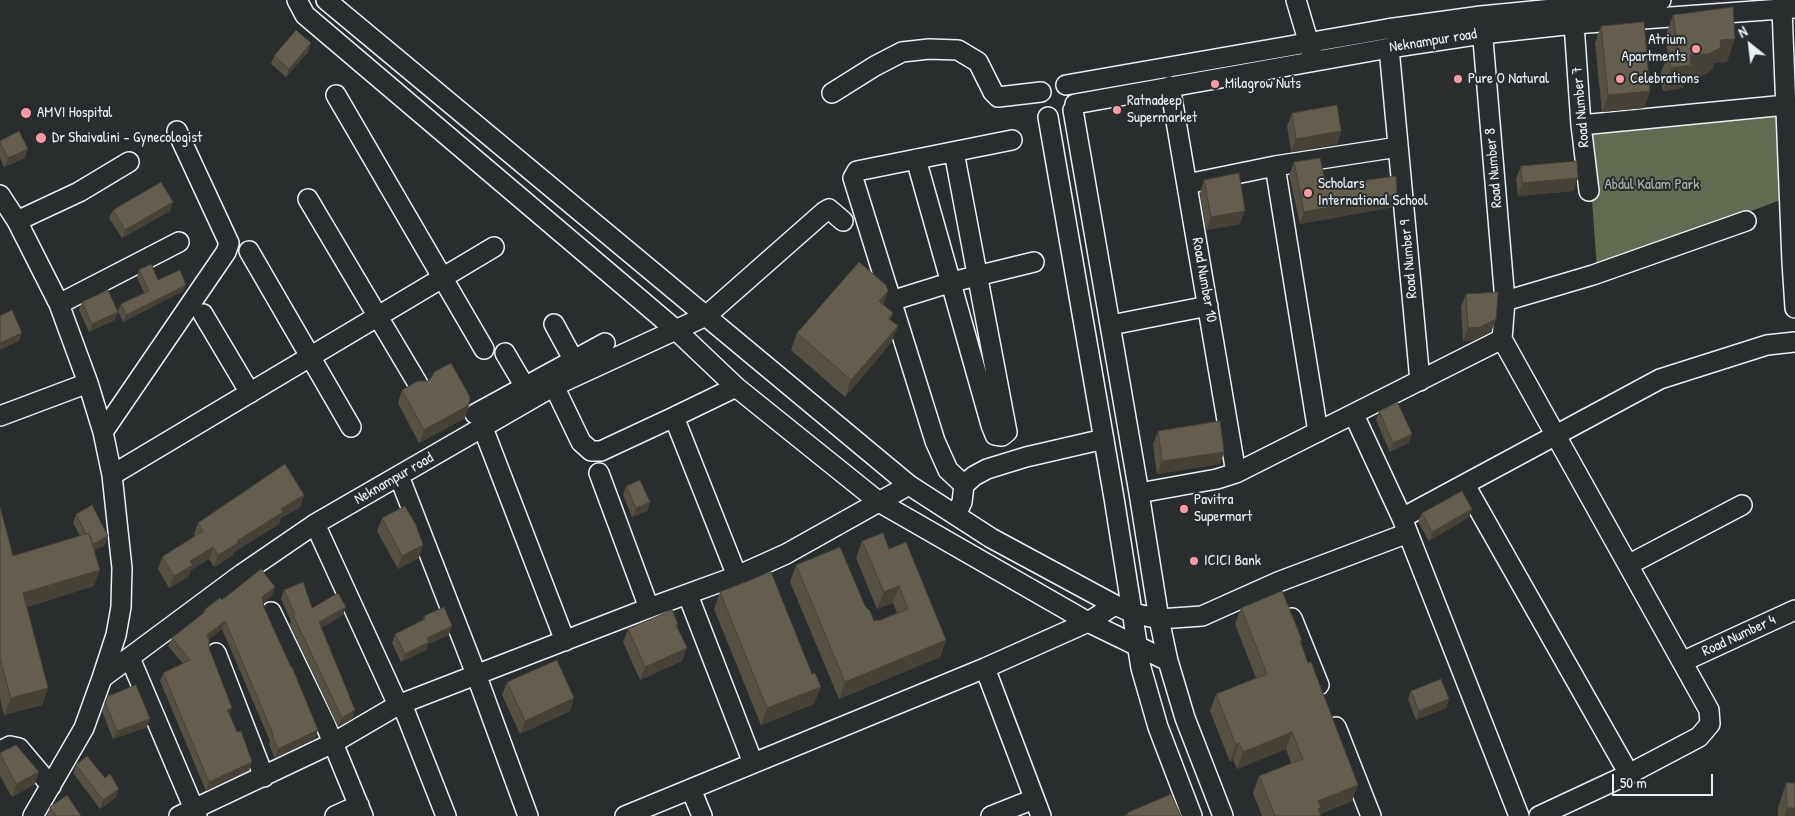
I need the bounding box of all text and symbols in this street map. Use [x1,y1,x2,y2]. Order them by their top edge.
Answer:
north arrow [1725,20,1775,70]
text: N [1735,21,1750,42]
street label: Neknampur road [1388,25,1478,57]
place label: Atrium Apartments [1622,31,1686,66]
marker: Atrium Apartments [1690,43,1702,55]
street label: Road Number 7 [1569,66,1593,148]
place label: Pure O Natural [1468,70,1549,88]
place label: Celebrations [1630,70,1699,88]
marker: Pure O Natural [1452,73,1464,85]
marker: Celebrations [1614,73,1626,85]
place label: Milagrow Nuts [1225,75,1301,93]
marker: Milagrow Nuts [1209,78,1221,90]
place label: Ratnadeep Supermarket [1127,92,1197,127]
place label: AMVI Hospital [37,104,112,122]
marker: Ratnadeep Supermarket [1111,104,1123,116]
marker: AMVI Hospital [19,106,33,120]
street label: Road Number 8 [1482,127,1506,209]
place label: Dr Shaivalini - Gynecologist [52,129,202,147]
marker: Dr Shaivalini - Gynecologist [34,131,48,145]
place label: Scholars International School [1318,175,1428,210]
park label: Abdul Kalam Park [1604,176,1700,194]
marker: Scholars International School [1302,187,1314,199]
street label: Road Number 9 [1397,219,1421,299]
street label: Road Number 10 [1188,236,1220,324]
street label: Neknampur road [351,449,437,509]
place label: Pavitra Supermart [1194,491,1252,526]
marker: Pavitra Supermart [1178,503,1190,515]
place label: ICICI Bank [1204,552,1261,570]
marker: ICICI Bank [1188,555,1200,567]
street label: Road Number 4 [1699,611,1779,661]
scale bar [1615,764,1716,796]
text: 50 m [1620,772,1647,793]

